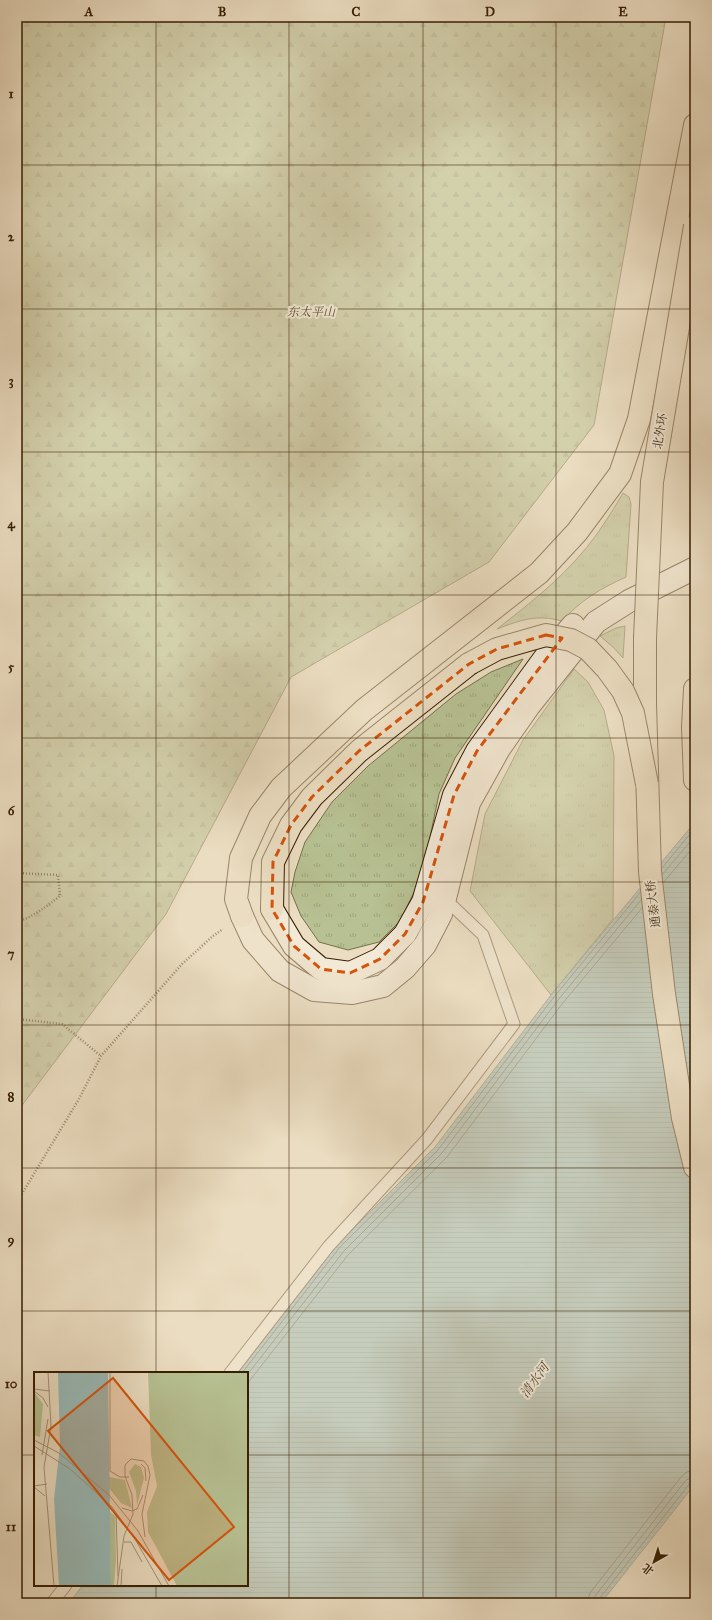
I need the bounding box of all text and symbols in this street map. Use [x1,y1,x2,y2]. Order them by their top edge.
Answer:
text: A [84,4,94,20]
text: B [218,4,227,20]
text: C [352,4,361,20]
text: D [485,4,495,20]
text: E [618,4,628,20]
text: 1 [8,86,14,102]
text: 2 [8,229,15,245]
park label: 东太平山 [287,305,336,319]
text: 3 [8,373,14,389]
street label: 北外环 [650,412,670,450]
text: 4 [7,516,15,532]
text: 5 [8,659,15,675]
text: 6 [8,803,16,819]
street label: 通泰大桥 [643,879,663,929]
text: 7 [8,946,15,962]
text: 8 [8,1089,15,1105]
text: 9 [8,1232,15,1248]
water label: 清水河 [517,1358,554,1401]
inset map [34,1372,248,1586]
text: 10 [5,1376,18,1392]
text: 11 [6,1519,16,1535]
north arrow [634,1542,674,1582]
text: 北 [640,1561,656,1578]

